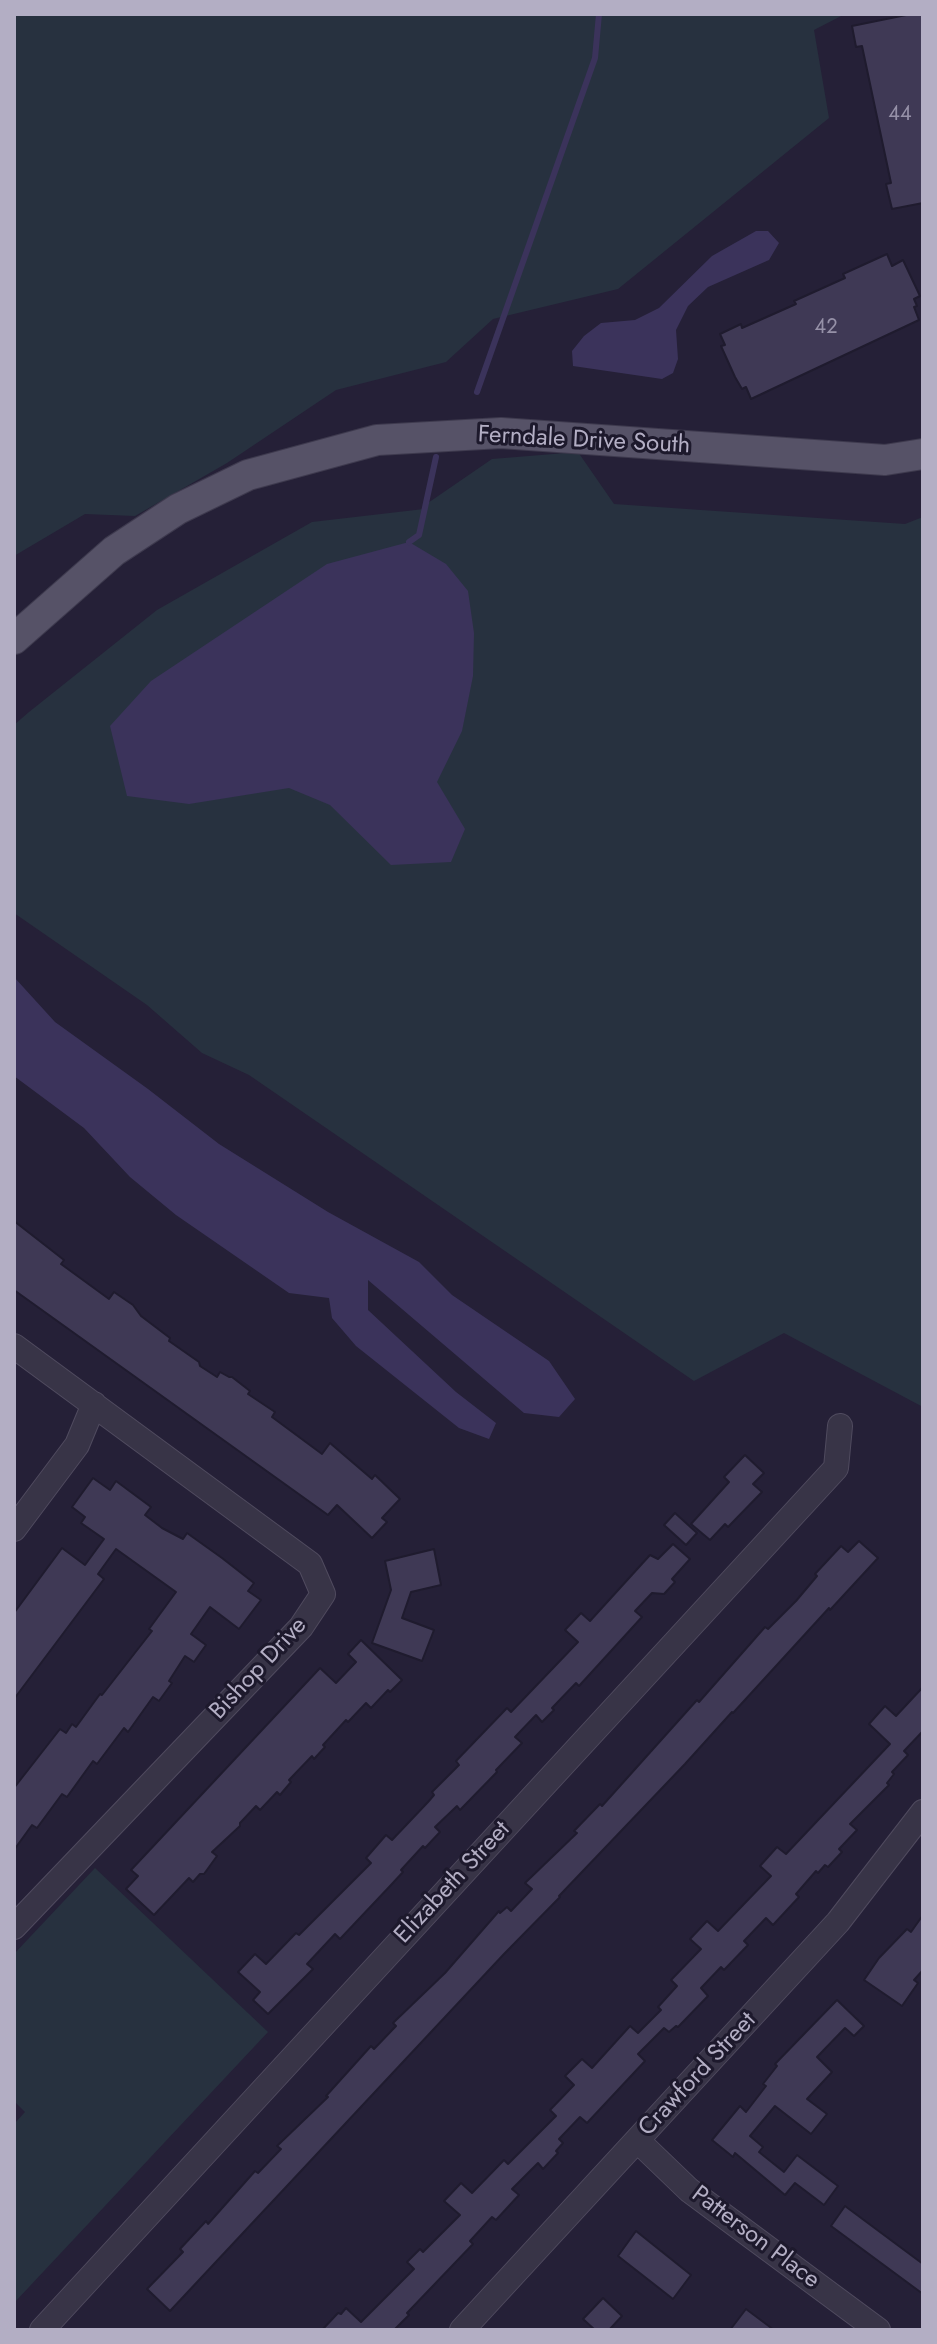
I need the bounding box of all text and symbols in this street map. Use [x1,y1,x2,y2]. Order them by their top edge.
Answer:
house number: 44 [888,103,912,127]
house number: 42 [814,316,838,340]
street label: Ferndale Drive South [477,421,691,461]
street label: Bishop Drive [204,1612,314,1726]
street label: Elizabeth Street [389,1816,517,1950]
street label: Crawford Street [633,2007,763,2143]
street label: Patterson Place [685,2181,825,2295]

